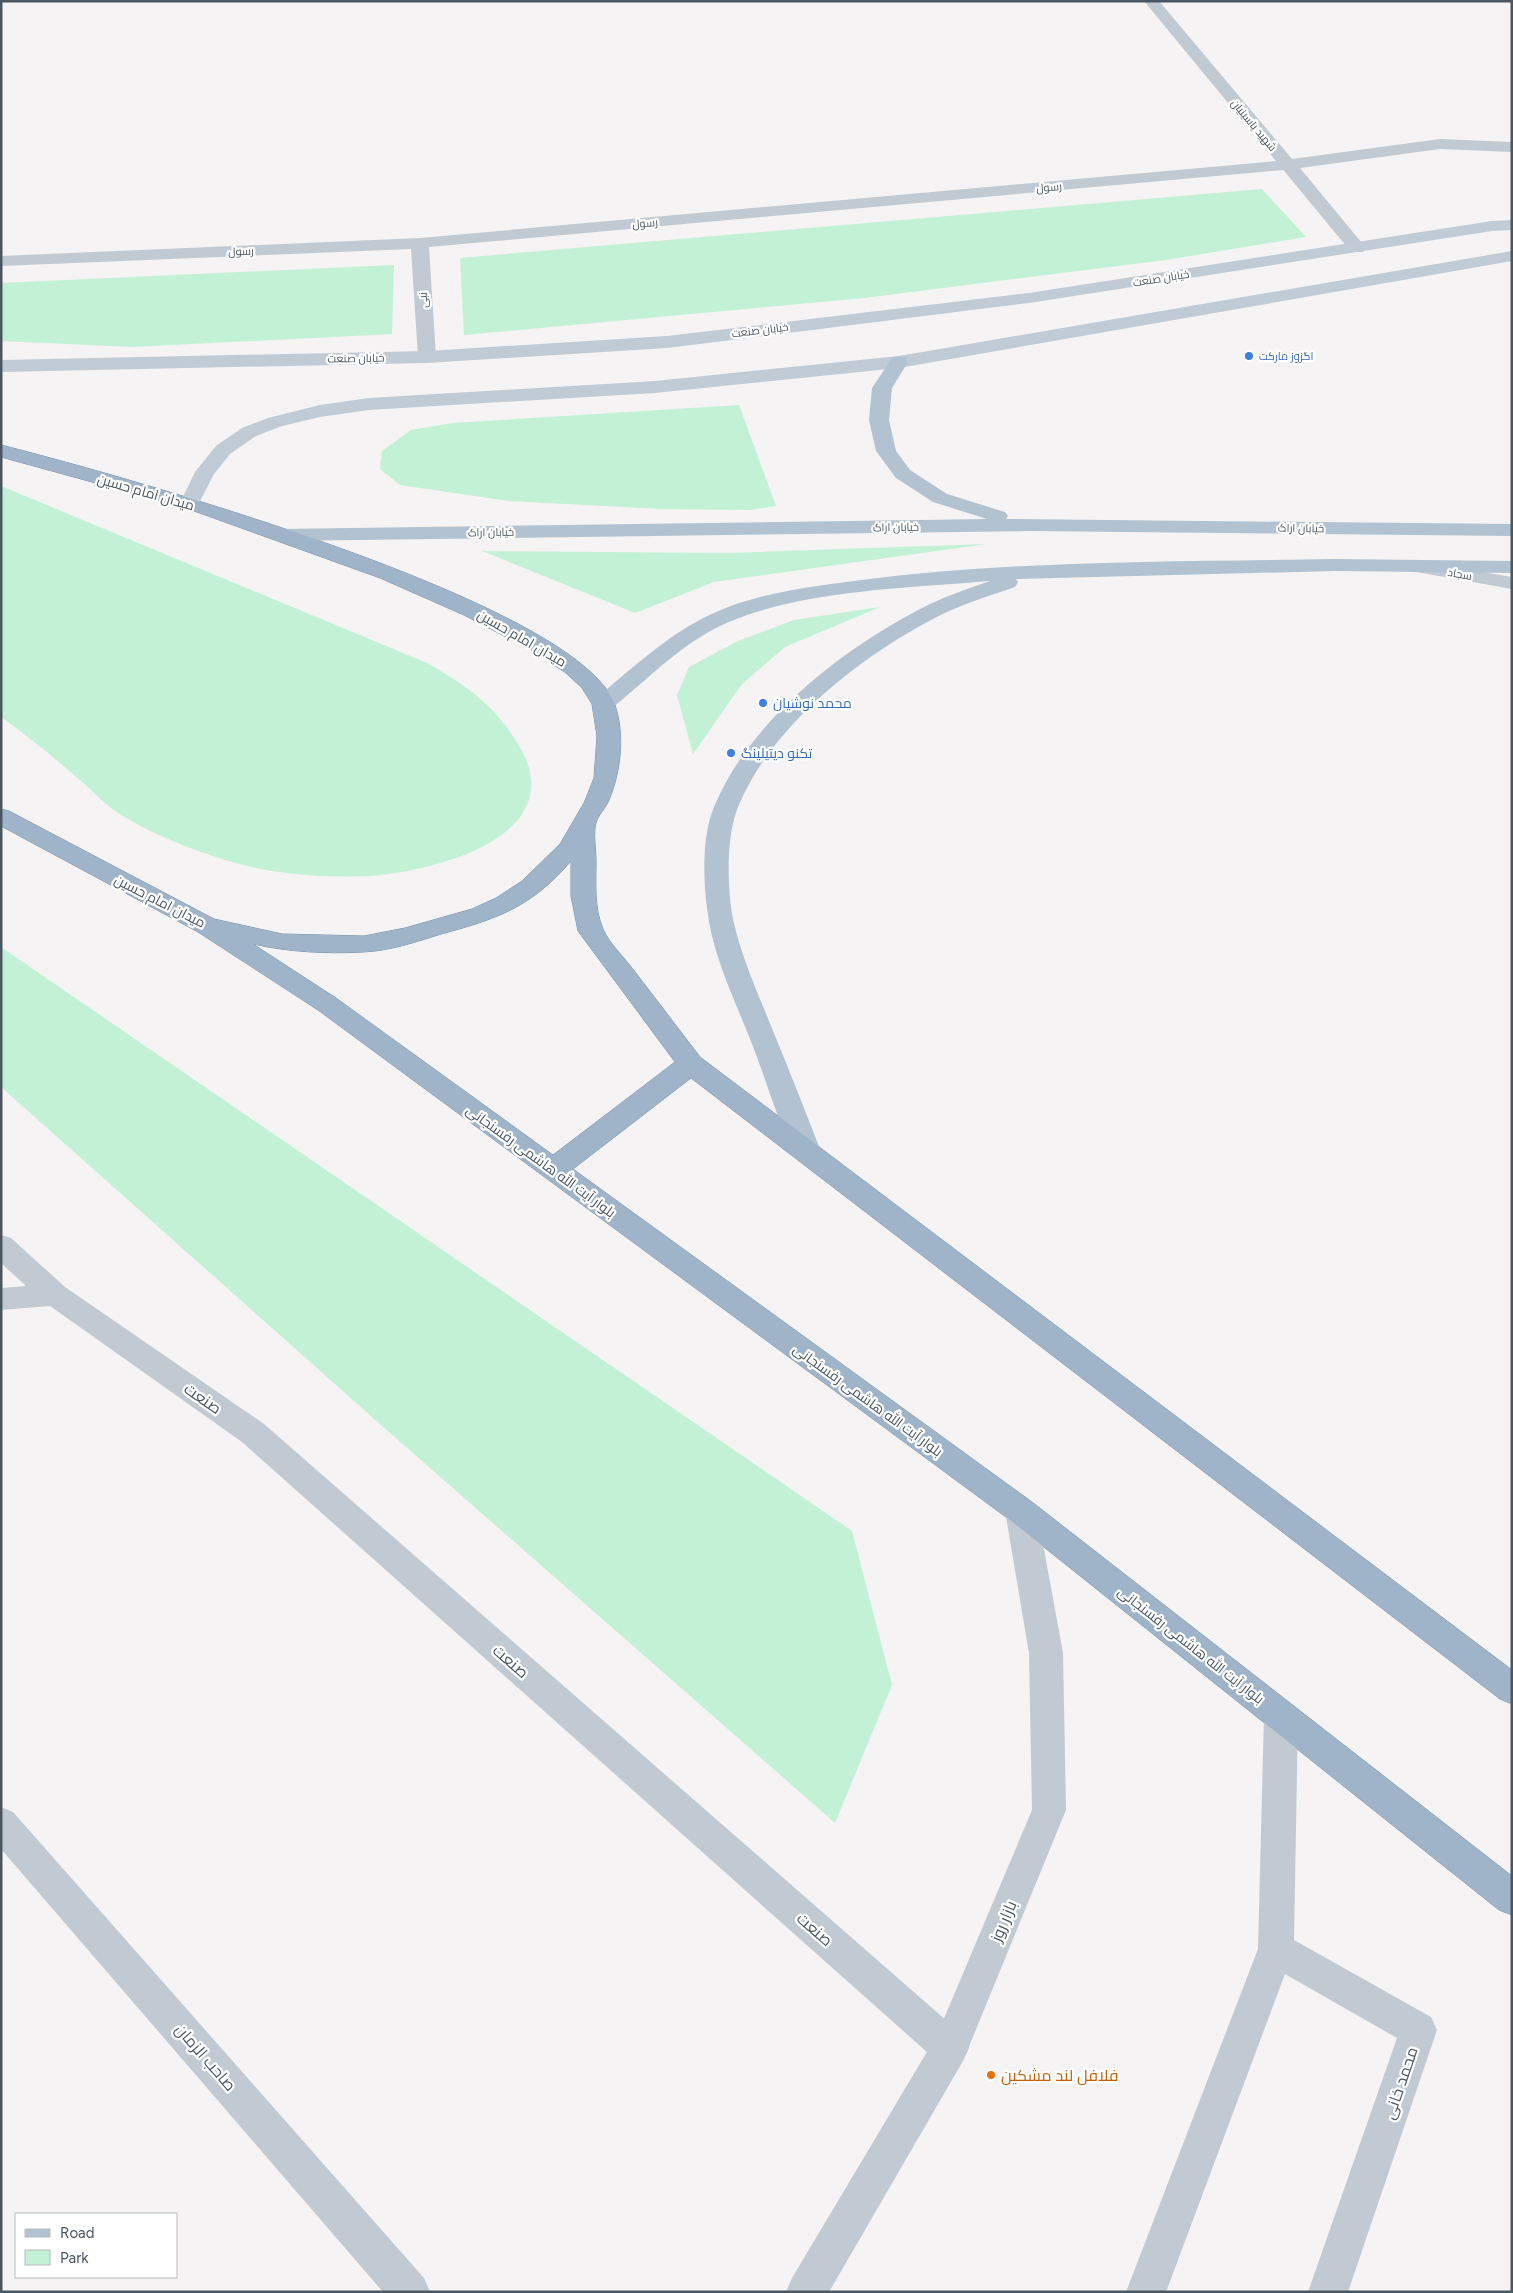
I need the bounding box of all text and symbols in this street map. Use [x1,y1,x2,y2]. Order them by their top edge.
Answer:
street label: شهید یاسینیان [1228,97,1279,154]
street label: رسول [1036,180,1062,195]
street label: رسول [632,216,658,231]
street label: رسول [228,245,254,258]
street label: خیابان صنعت [1132,268,1190,289]
street label: نبی [416,292,431,308]
street label: خیابان صنعت [731,321,789,340]
marker: اگزوز مارکت [1243,350,1255,362]
place label: اگزوز مارکت [1259,350,1313,363]
street label: خیابان صنعت [327,352,385,365]
street label: میدان امام حسین [95,471,196,515]
street label: خیابان اراک [873,521,919,534]
street label: خیابان اراک [1278,522,1324,535]
street label: خیابان اراک [468,526,514,539]
street label: سجاد [1447,566,1473,583]
street label: میدان امام حسین [474,606,569,672]
place label: محمد نوشیان [773,695,852,712]
marker: محمد نوشیان [757,697,769,709]
place label: تکنو دیتیلینگ [741,745,813,762]
marker: تکنو دیتیلینگ [725,747,737,759]
street label: میدان امام حسین [111,871,208,933]
street label: بلوار آیت الله هاشمی رفسنجانی [463,1101,619,1221]
street label: بلوار آیت الله هاشمی رفسنجانی [790,1340,946,1460]
street label: صنعت [180,1379,225,1418]
street label: بلوار آیت الله هاشمی رفسنجانی [1114,1582,1268,1708]
street label: صنعت [489,1641,532,1682]
street label: بازار روز [986,1898,1021,1946]
street label: صنعت [793,1909,836,1950]
street label: صاحب الزمان [171,2020,240,2096]
street label: محمد خانی [1379,2044,1423,2122]
place label: فلافل لند مشکین [1001,2066,1118,2086]
marker: فلافل لند مشکین [985,2069,997,2081]
legend [15,2213,178,2278]
text: Road [60,2224,95,2242]
text: Park [60,2249,89,2267]

